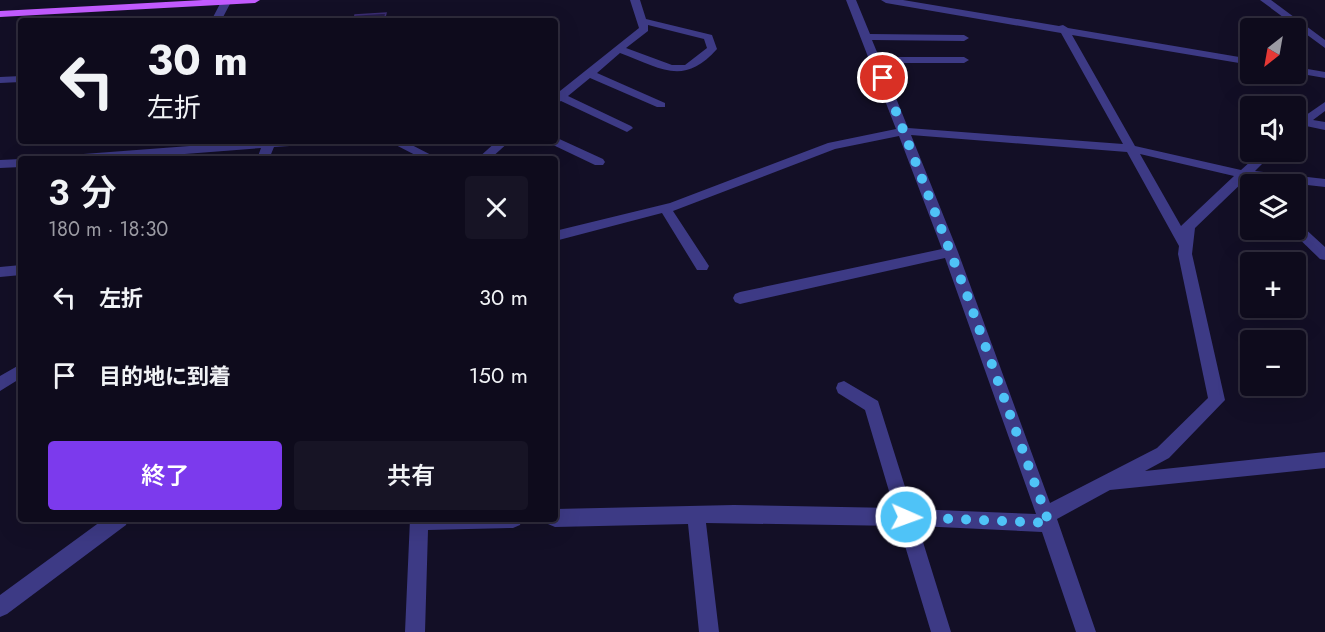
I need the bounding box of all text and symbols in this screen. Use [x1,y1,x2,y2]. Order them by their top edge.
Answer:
north arrow [1240,18,1306,84]
map controls [1240,18,1306,396]
text: 30 m [147,30,248,91]
icon: left [48,42,126,120]
pin [857,52,908,103]
icon: arrive [866,61,899,94]
text: 左折 [147,88,201,127]
button: sound [1240,96,1306,162]
text: 3 分 [48,166,116,218]
button: layers [1240,174,1306,240]
button: close [465,176,528,239]
text: 180 m · 18:30 [48,215,168,244]
button: + [1240,252,1306,318]
icon: left [48,281,81,314]
text: 30 m [479,281,528,313]
text: 左折 [99,282,143,314]
button: − [1240,330,1306,396]
icon: arrive [48,359,81,392]
text: 150 m [469,359,528,391]
text: 目的地に到着 [99,360,231,392]
button: 終了 [48,441,282,510]
button: 共有 [294,441,528,510]
position arrow [874,485,938,549]

